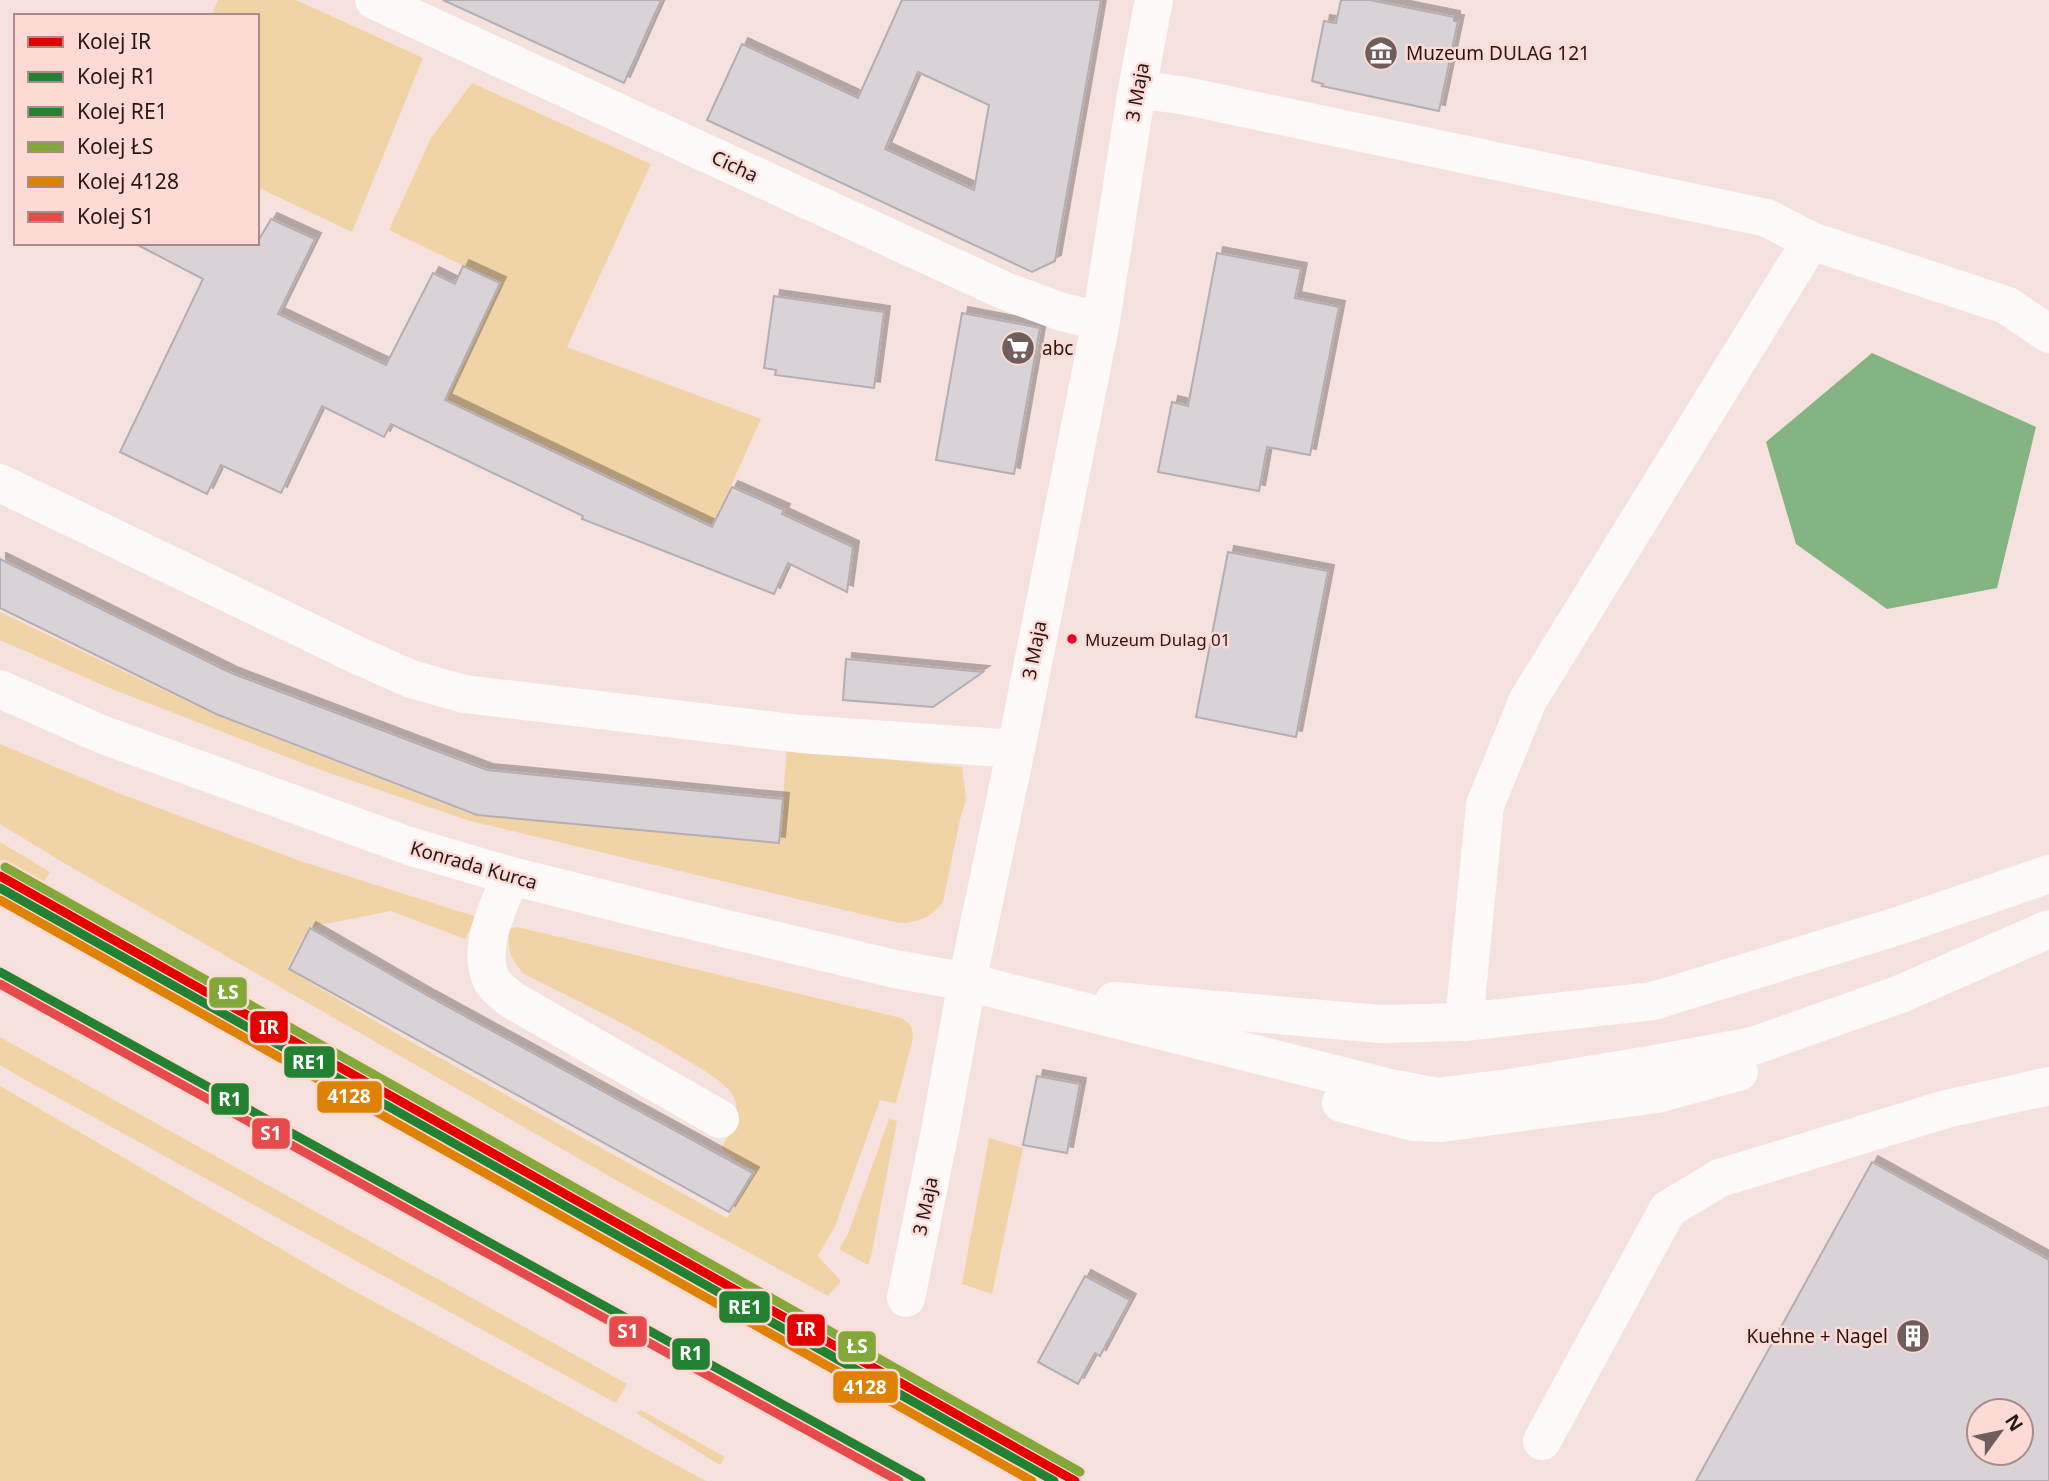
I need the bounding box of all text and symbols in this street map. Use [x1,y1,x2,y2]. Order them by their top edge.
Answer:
legend [14,14,259,245]
text: Kolej IR [77,27,151,55]
museum icon: Muzeum DULAG 121 [1362,34,1400,72]
place label: Muzeum DULAG 121 [1406,40,1590,66]
street label: 3 Maja [1119,61,1155,123]
text: Kolej R1 [77,62,156,90]
text: Kolej RE1 [77,97,168,125]
text: Kolej ŁS [77,132,153,160]
street label: Cicha [708,144,762,188]
text: Kolej 4128 [77,167,179,195]
text: Kolej S1 [77,202,154,230]
supermarket icon: abc [999,329,1037,367]
place label: abc [1042,335,1073,361]
street label: 3 Maja [1016,618,1052,682]
place label: Muzeum Dulag 01 [1085,628,1231,651]
marker: Muzeum Dulag 01 [1065,632,1079,646]
street label: Konrada Kurca [407,834,541,896]
line badge: ŁS [208,976,248,1009]
text: ŁS [217,979,239,1005]
line badge: IR [249,1010,289,1044]
text: IR [259,1014,279,1040]
line badge: RE1 [283,1045,336,1079]
text: RE1 [292,1049,326,1075]
line badge: 4128 [316,1080,383,1114]
line badge: R1 [210,1082,250,1116]
text: 4128 [327,1083,371,1109]
text: R1 [218,1086,242,1112]
line badge: S1 [251,1117,291,1150]
text: S1 [260,1120,282,1146]
street label: 3 Maja [906,1174,944,1238]
line badge: RE1 [718,1290,771,1324]
text: RE1 [728,1294,762,1320]
line badge: IR [786,1313,826,1347]
line badge: S1 [608,1315,648,1348]
text: IR [796,1316,816,1342]
building icon: Kuehne + Nagel [1894,1317,1932,1355]
text: S1 [617,1318,639,1344]
place label: Kuehne + Nagel [1746,1323,1888,1349]
line badge: ŁS [837,1330,877,1363]
text: ŁS [846,1333,868,1359]
line badge: R1 [671,1337,711,1371]
text: R1 [679,1340,703,1366]
line badge: 4128 [832,1370,899,1404]
text: 4128 [843,1374,887,1400]
north arrow [1965,1397,2035,1467]
text: N [1999,1409,2029,1436]

